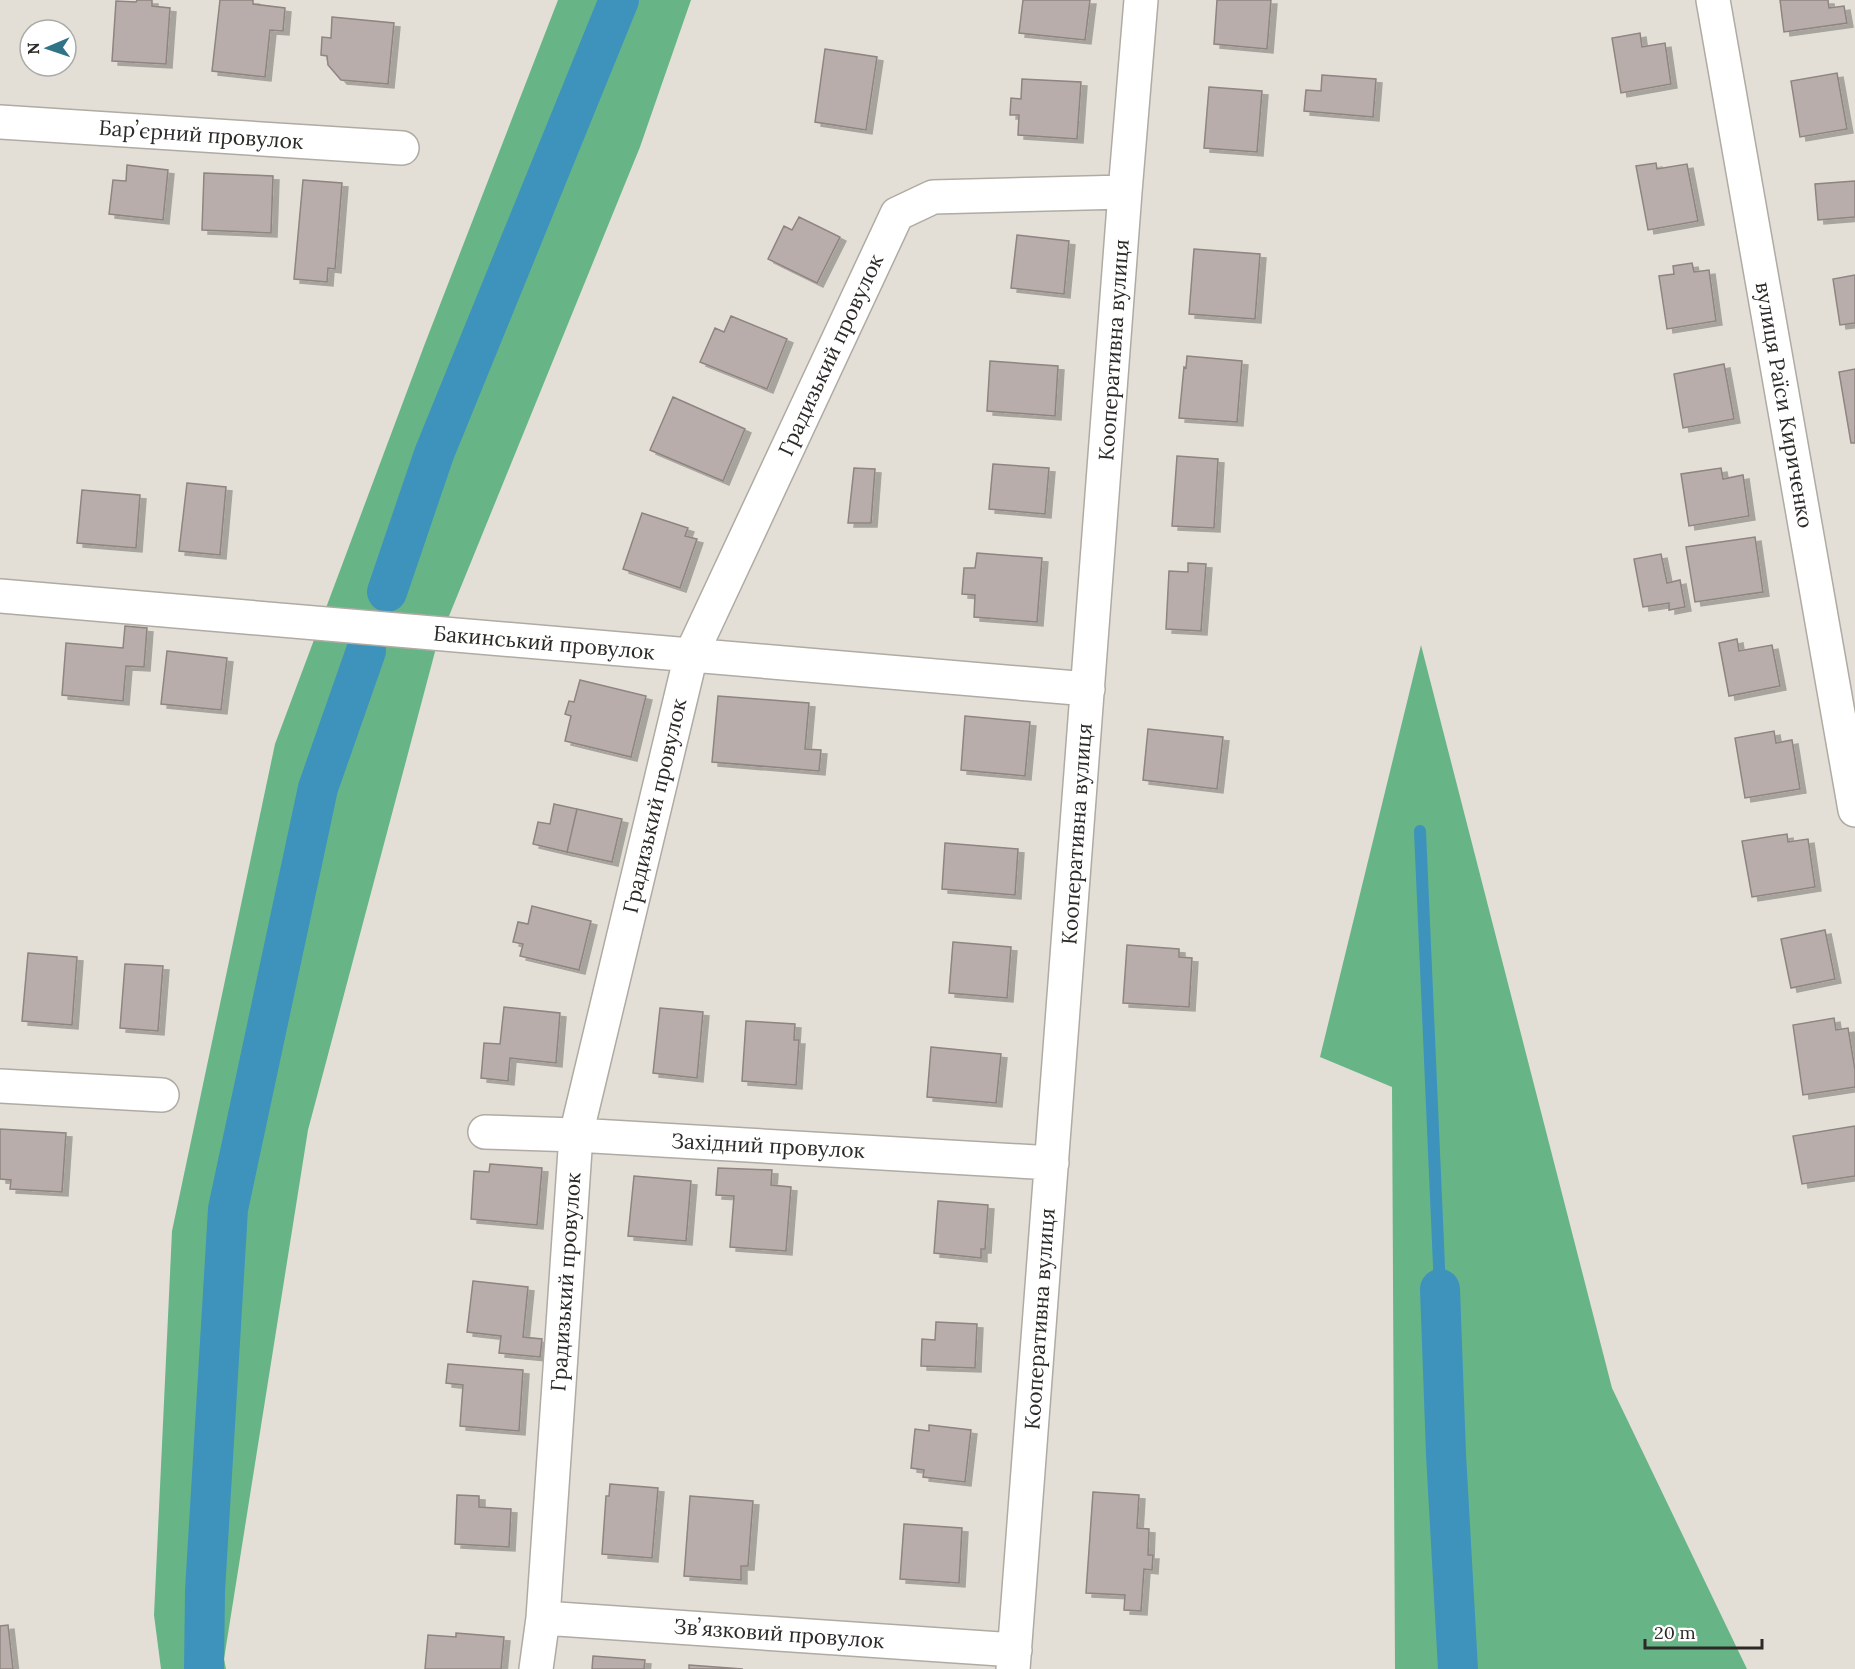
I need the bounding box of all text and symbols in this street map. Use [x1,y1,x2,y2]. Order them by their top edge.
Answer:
north arrow [18,18,78,78]
text: N [23,42,43,55]
street label: Барʼєрний провулок [98,114,305,155]
street label: Кооперативна вулиця [1092,238,1135,462]
street label: Градизький провулок [772,249,889,460]
street label: вулиця Раїси Кириченко [1750,280,1819,530]
street label: Бакинський провулок [432,619,657,666]
street label: Градизький провулок [617,695,693,916]
street label: Кооперативна вулиця [1055,722,1098,946]
street label: Західний провулок [671,1127,866,1164]
street label: Градизький провулок [544,1171,587,1392]
street label: Кооперативна вулиця [1018,1207,1061,1431]
scale bar [1645,1612,1762,1650]
street label: Звʼязковий провулок [673,1613,886,1654]
text: 20 m [1654,1621,1696,1644]

